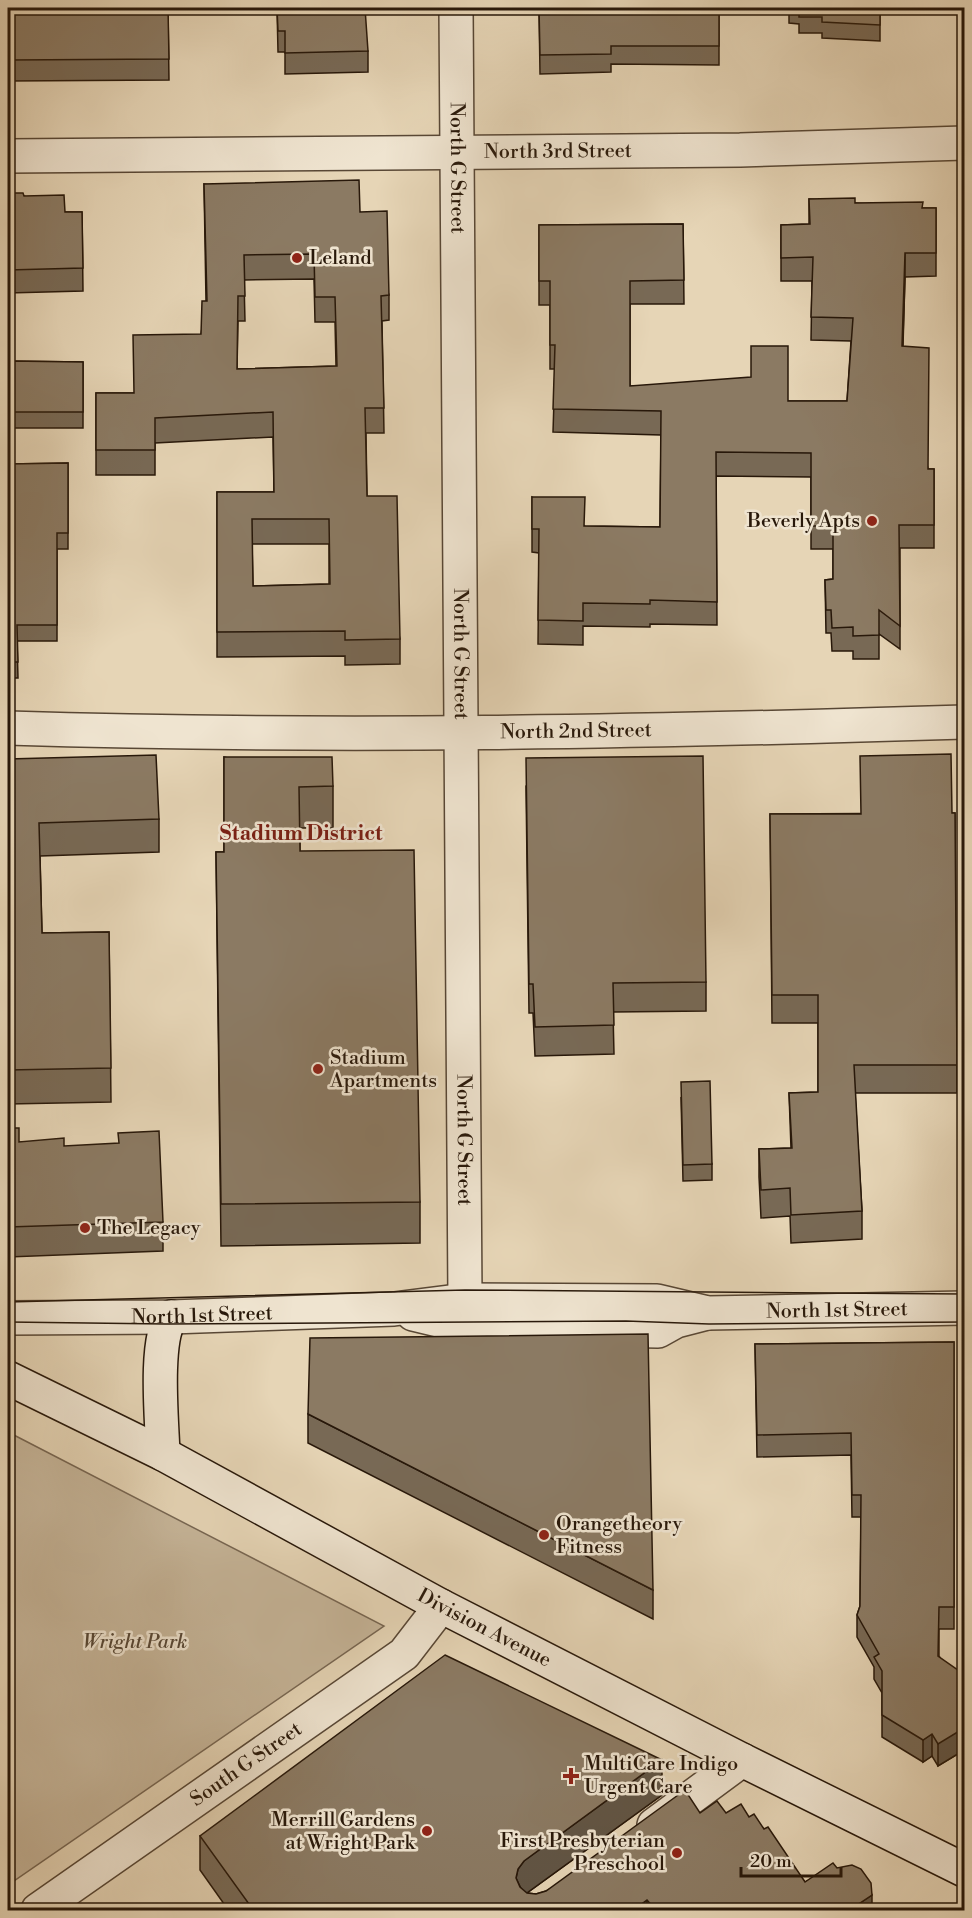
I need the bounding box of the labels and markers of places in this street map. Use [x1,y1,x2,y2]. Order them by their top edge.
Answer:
place label: Leland [309,246,372,271]
marker: Leland [290,251,304,265]
place label: Beverly Apts [746,509,860,534]
marker: Beverly Apts [865,514,879,528]
place label: Stadium Apartments [329,1046,437,1094]
marker: Stadium Apartments [311,1062,325,1076]
place label: The Legacy [97,1216,201,1241]
marker: The Legacy [78,1221,92,1235]
place label: Orangetheory Fitness [556,1512,682,1560]
marker: Orangetheory Fitness [537,1528,551,1542]
place label: MultiCare Indigo Urgent Care [584,1752,738,1800]
marker: MultiCare Indigo Urgent Care [562,1767,580,1785]
place label: Merrill Gardens at Wright Park [271,1808,417,1856]
marker: Merrill Gardens at Wright Park [420,1824,434,1838]
place label: First Presbyterian Preschool [500,1829,665,1877]
marker: First Presbyterian Preschool [670,1846,684,1860]

